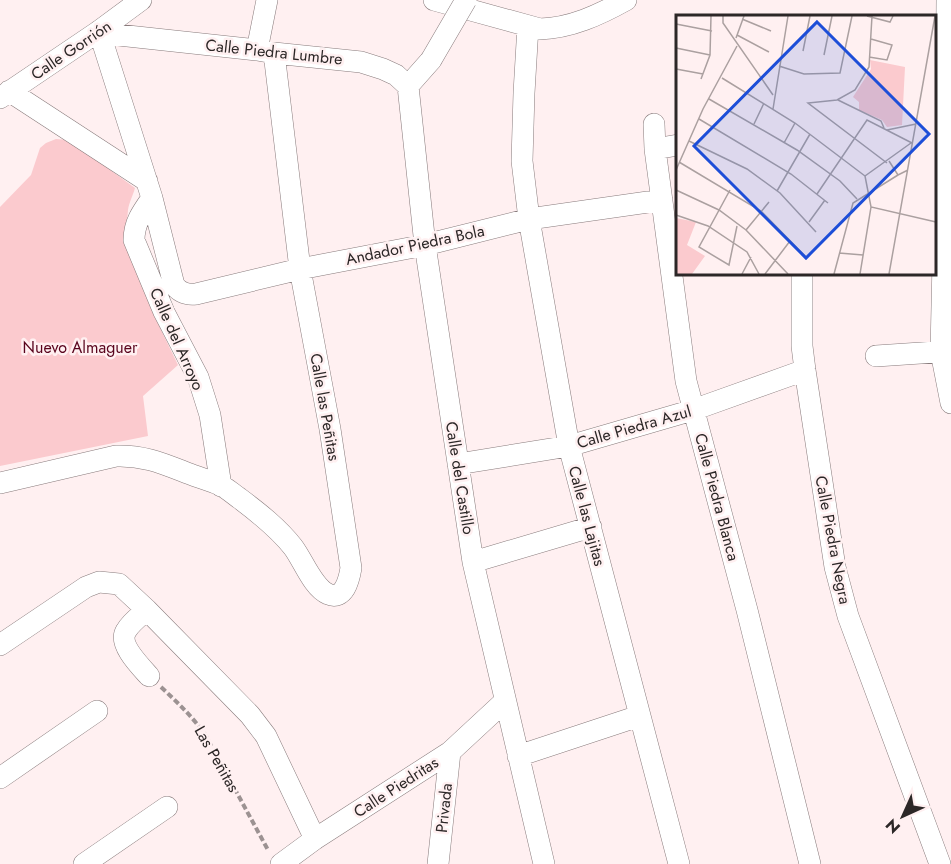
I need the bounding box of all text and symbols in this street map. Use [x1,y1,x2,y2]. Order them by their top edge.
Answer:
street label: Calle Gorrión [26,15,116,85]
inset map [676,15,936,274]
street label: Calle Piedra Lumbre [204,33,344,71]
street label: Andador Piedra Bola [344,219,486,271]
street label: Calle del Arroyo [144,284,210,394]
park label: Nuevo Almaguer [23,336,138,359]
street label: Calle las Peñitas [304,351,346,463]
street label: Calle Piedra Azul [574,400,694,454]
street label: Calle del Castillo [440,420,480,536]
street label: Calle Piedra Blanca [689,431,745,563]
street label: Calle las Lajitas [563,463,611,569]
street label: Calle Piedra Negra [809,474,857,606]
street label: Las Peñitas [189,722,245,796]
street label: Calle Piedritas [349,751,443,823]
street label: Privada [430,782,458,834]
north arrow [873,786,933,846]
text: N [880,814,905,839]

